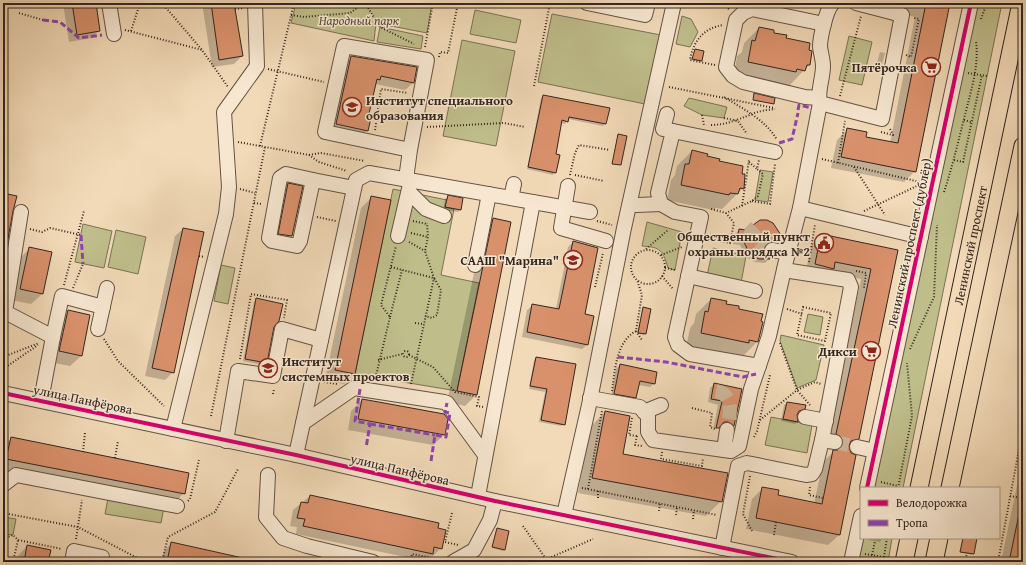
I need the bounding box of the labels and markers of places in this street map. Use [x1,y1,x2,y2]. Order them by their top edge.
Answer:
supermarket icon: Пятёрочка [920,56,942,78]
place label: Пятёрочка [852,58,917,77]
place label: Институт специального образования [366,91,513,125]
school or university icon: Институт специального образования [341,96,363,118]
place label: Общественный пункт охраны порядка №2 [677,227,810,261]
public building icon: Общественный пункт охраны порядка №2 [813,232,835,254]
school or university icon: СААШ "Марина" [562,249,584,271]
place label: СААШ "Марина" [461,251,559,270]
supermarket icon: Дикси [860,340,882,362]
place label: Дикси [817,342,857,361]
place label: Институт системных проектов [282,352,410,386]
school or university icon: Институт системных проектов [257,357,279,379]

